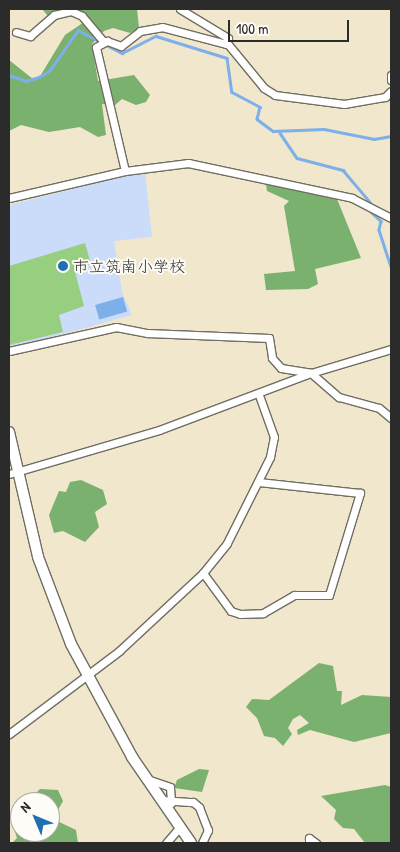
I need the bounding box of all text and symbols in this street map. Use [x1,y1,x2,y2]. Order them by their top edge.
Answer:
scale bar [230,10,351,42]
text: 100 m [236,18,269,39]
place label: 市立筑南小学校 [73,256,185,276]
marker: 市立筑南小学校 [57,260,69,272]
north arrow [10,792,60,842]
text: N [15,797,34,816]

